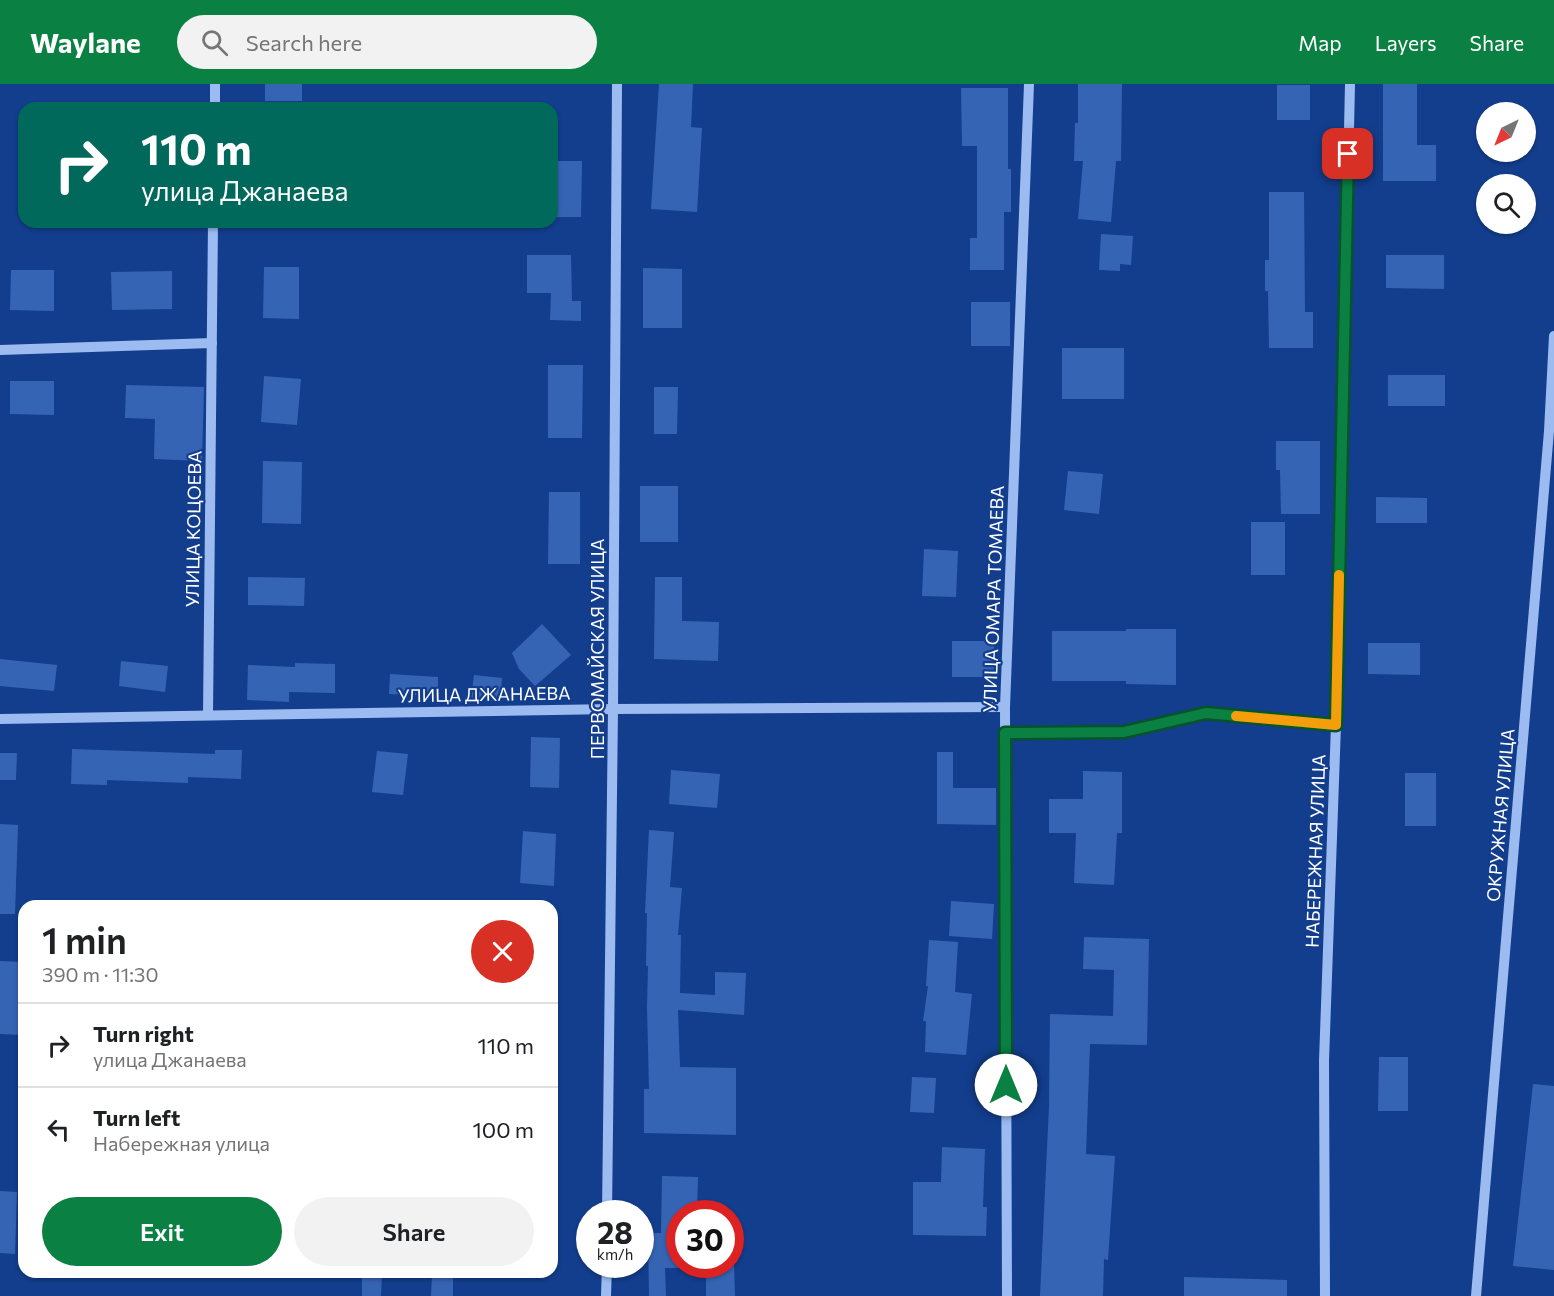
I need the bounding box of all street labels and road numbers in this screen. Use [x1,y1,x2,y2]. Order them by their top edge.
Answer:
street label: УЛИЦА КОЦОЕВА [181,451,205,607]
street label: УЛИЦА ОМАРА ТОМАЕВА [978,485,1008,713]
street label: ПЕРВОМАЙСКАЯ УЛИЦА [586,539,608,759]
street label: УЛИЦА ДЖАНАЕВА [397,681,571,707]
street label: ОКРУЖНАЯ УЛИЦА [1481,728,1519,902]
street label: НАБЕРЕЖНАЯ УЛИЦА [1301,754,1329,948]

